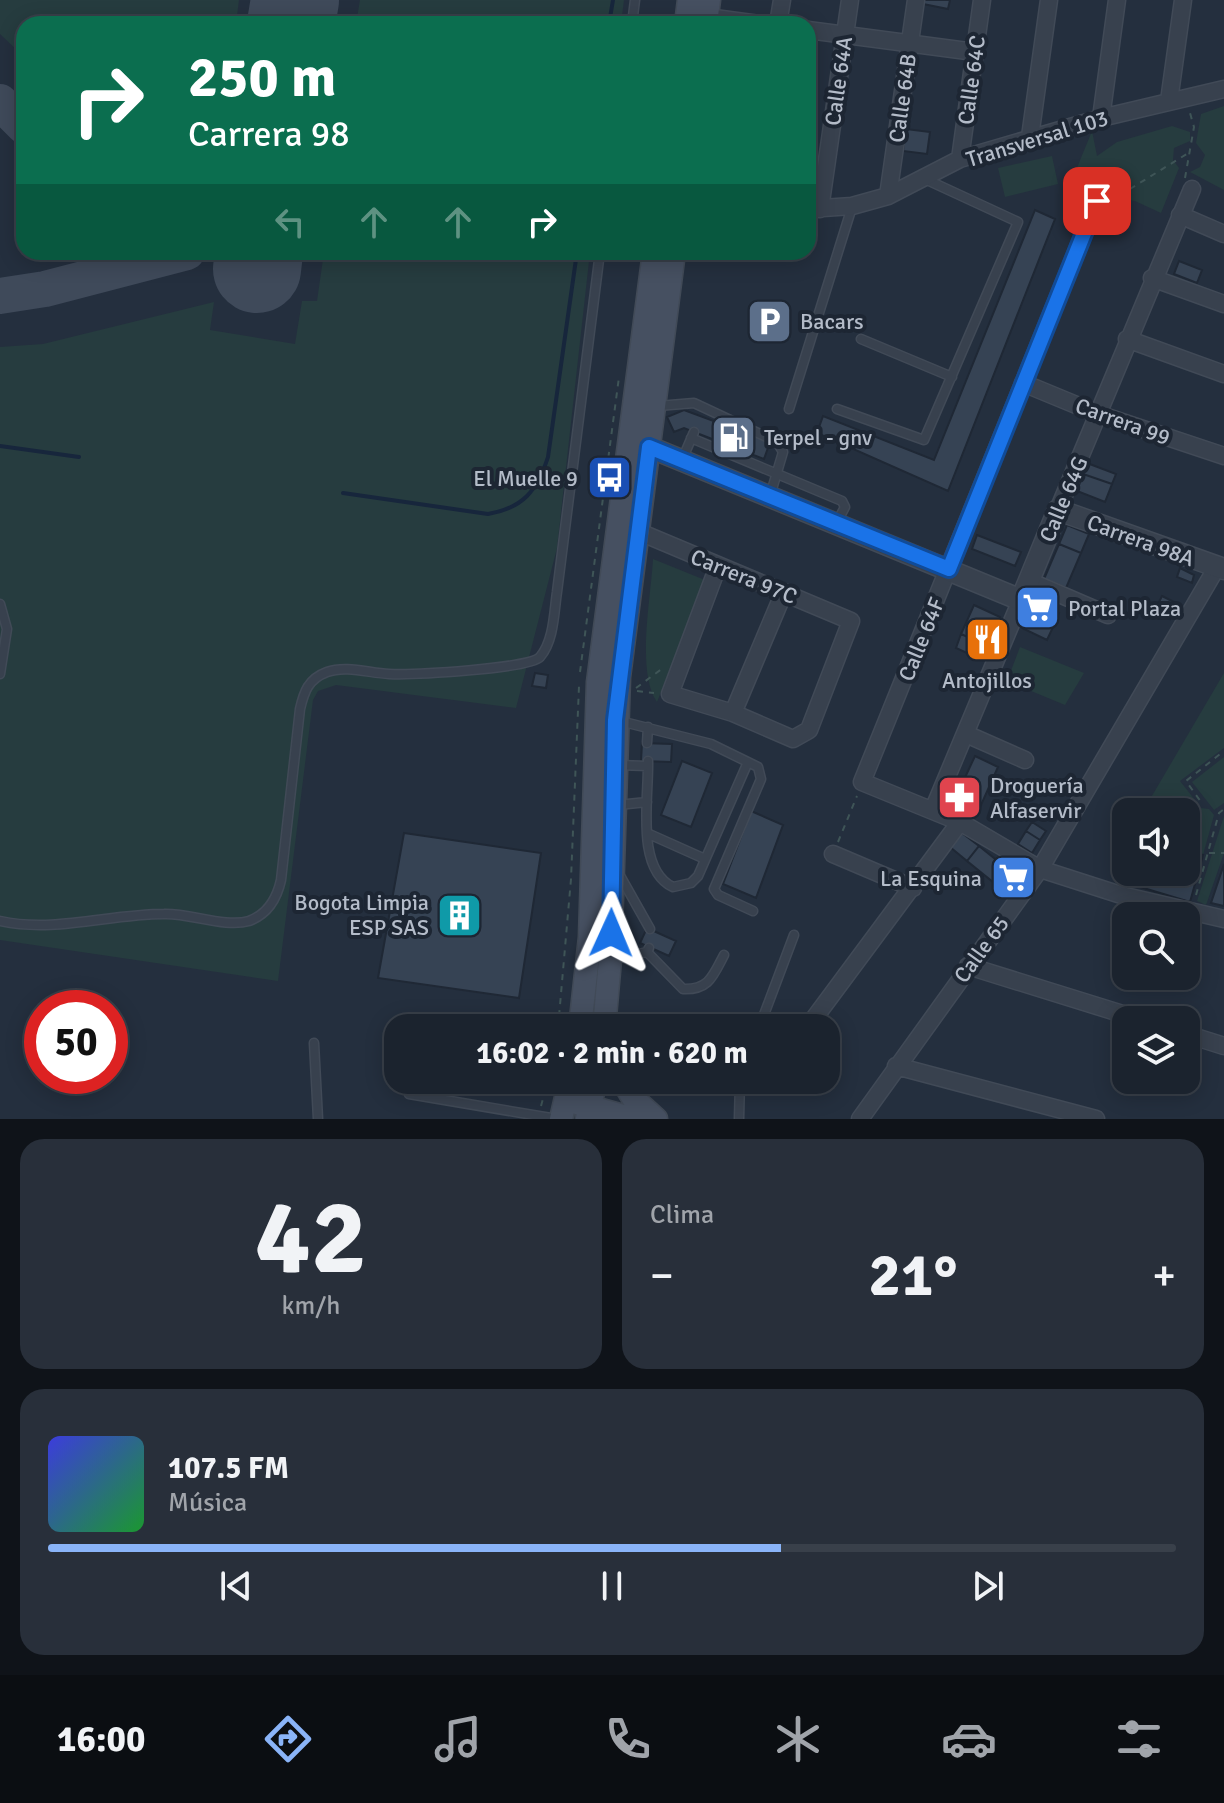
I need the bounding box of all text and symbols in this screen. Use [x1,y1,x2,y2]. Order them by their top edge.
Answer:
street label: Calle 64A [819,34,858,127]
street label: Calle 64C [952,34,991,126]
text: 250 m [188,43,336,112]
icon: right [56,48,160,152]
street label: Calle 64B [883,52,922,144]
street label: Transversal 103 [963,104,1111,173]
text: Carrera 98 [188,112,350,157]
pin [1063,167,1131,235]
icon: arrive [1075,179,1119,223]
icon: left [268,200,312,244]
icon: ahead [352,200,396,244]
icon: ahead [436,200,480,244]
icon: right [520,200,564,244]
parking icon: Bacars [745,297,793,345]
place label: Bacars [800,308,864,335]
street label: Carrera 99 [1072,392,1174,451]
fuel station icon: Terpel - gnv [709,413,757,461]
place label: Terpel - gnv [764,424,872,451]
street label: Calle 64G [1033,452,1094,546]
bus stop icon: El Muelle 9 [585,454,633,502]
place label: El Muelle 9 [473,465,578,492]
street label: Carrera 98A [1083,509,1199,573]
street label: Carrera 97C [687,543,801,610]
supermarket icon: Portal Plaza [1013,584,1061,632]
street label: Calle 64F [892,593,950,685]
place label: Portal Plaza [1068,595,1181,622]
restaurant icon: Antojillos [963,615,1011,663]
place label: Antojillos [942,667,1032,694]
place label: Droguería Alfaservir [990,772,1084,824]
pharmacy icon: Droguería Alfaservir [935,774,983,822]
map controls [1112,798,1200,1094]
button: sound [1112,798,1200,886]
supermarket icon: La Esquina [989,854,1037,902]
place label: La Esquina [880,865,982,892]
place label: Bogota Limpia ESP SAS [294,889,429,941]
building icon: Bogota Limpia ESP SAS [436,891,484,939]
position arrow [569,891,653,975]
button: search [1112,902,1200,990]
street label: Calle 65 [948,910,1015,988]
speed limit sign: 50 [24,990,128,1094]
button: layers [1112,1006,1200,1094]
text: 16:02 · 2 min · 620 m [476,1035,748,1072]
text: 42 [255,1174,367,1302]
text: Clima [650,1199,714,1231]
text: 21° [869,1239,957,1313]
text: − [650,1249,674,1303]
text: + [1152,1249,1176,1303]
text: km/h [282,1290,340,1322]
text: 107.5 FM [168,1450,289,1487]
text: Música [168,1487,247,1519]
icon: previous [214,1564,258,1608]
icon: pause [590,1564,634,1608]
icon: next [966,1564,1010,1608]
icon: directions [260,1711,316,1767]
icon: music [430,1711,486,1767]
icon: phone [600,1711,656,1767]
icon: climate [770,1711,826,1767]
icon: car [941,1711,997,1767]
icon: filters [1111,1711,1167,1767]
text: 16:00 [57,1717,145,1762]

